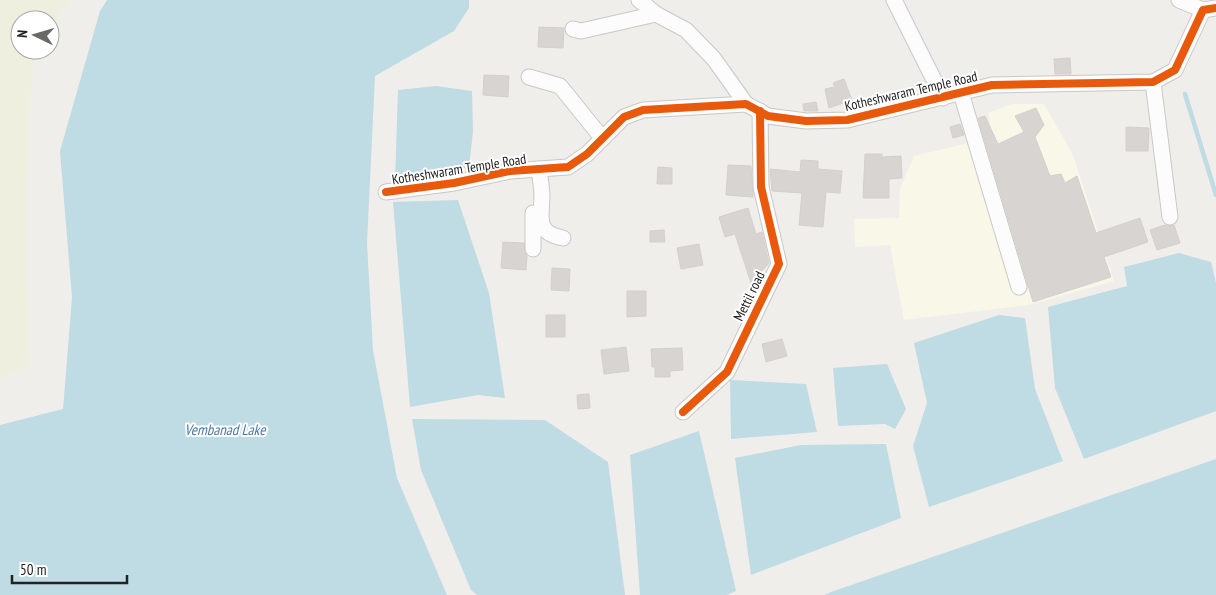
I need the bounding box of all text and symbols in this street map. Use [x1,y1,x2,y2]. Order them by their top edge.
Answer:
north arrow [10,10,60,60]
text: N [13,29,31,38]
street label: Kotheshwaram Temple Road [843,67,979,115]
street label: Kotheshwaram Temple Road [391,149,527,189]
street label: Mettil road [729,268,769,324]
water label: Vembanad Lake [185,420,266,439]
scale bar [12,552,128,584]
text: 50 m [20,560,46,579]

